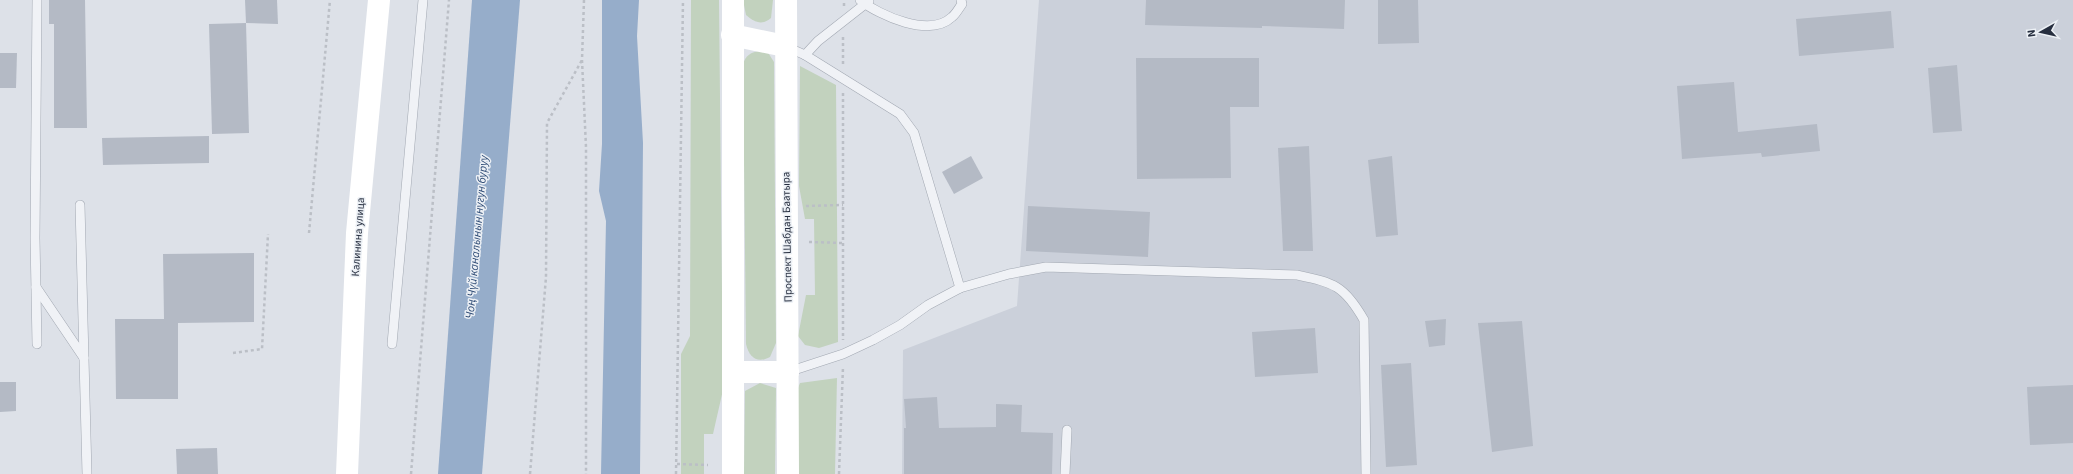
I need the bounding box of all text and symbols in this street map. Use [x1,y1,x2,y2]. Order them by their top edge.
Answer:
north arrow [2021,12,2061,52]
text: N [2024,29,2040,38]
water label: Чоң Чүй каналынын нугун буруу [461,154,493,319]
street label: Проспект Шабдан Баатыра [778,172,796,302]
street label: Калинина улица [348,197,368,277]

